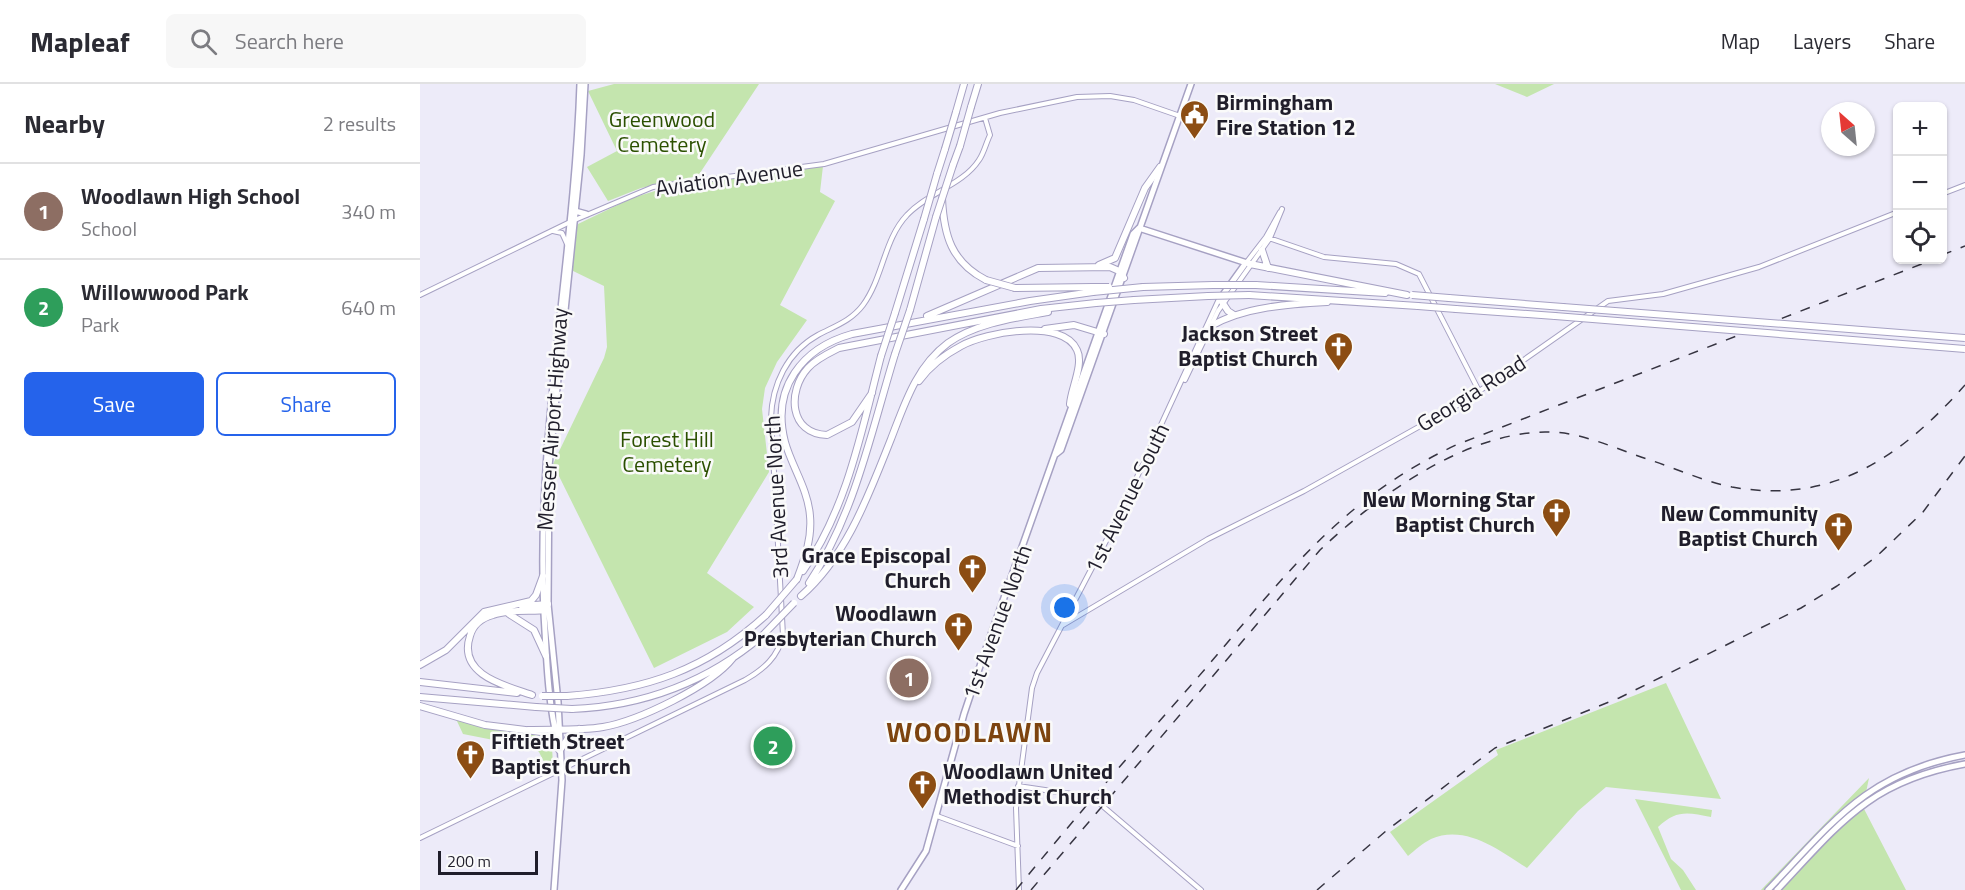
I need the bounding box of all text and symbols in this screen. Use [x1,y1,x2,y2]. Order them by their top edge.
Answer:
search box [166,14,586,68]
text: Mapleaf [30,20,130,63]
text: Search here [235,24,344,58]
icon: search [187,25,220,58]
text: Map [1721,25,1760,57]
text: Layers [1793,25,1851,57]
text: Share [1884,25,1935,57]
place label: Birmingham Fire Station 12 [1216,85,1356,144]
public building icon: Birmingham Fire Station 12 [1179,99,1211,141]
park label: Greenwood Cemetery [609,102,715,161]
north arrow [1821,102,1875,156]
map controls [1893,102,1947,264]
button: + [1893,102,1947,156]
text: Nearby [24,104,105,143]
text: 2 results [323,108,396,139]
street label: Aviation Avenue [653,151,805,205]
button: − [1893,156,1947,210]
text: Woodlawn High School [81,179,300,213]
text: 1 [38,196,49,227]
text: 340 m [341,196,396,227]
button: locate [1893,210,1947,264]
text: School [81,213,137,244]
text: Willowwood Park [81,275,249,309]
text: 2 [38,292,49,323]
text: 640 m [341,292,396,323]
street label: Messer Airport Highway [527,306,577,532]
text: Park [81,309,119,340]
place label: Jackson Street Baptist Church [1178,316,1318,375]
church icon: Jackson Street Baptist Church [1323,330,1355,372]
street label: Georgia Road [1410,346,1532,440]
button: Save [24,372,204,436]
button: Share [216,372,396,436]
street label: 3rd Avenue North [755,415,797,579]
street label: 1st Avenue South [1076,417,1178,579]
park label: Forest Hill Cemetery [620,422,714,481]
place label: New Morning Star Baptist Church [1362,482,1535,541]
church icon: New Morning Star Baptist Church [1540,496,1572,538]
place label: New Community Baptist Church [1660,496,1818,555]
church icon: New Community Baptist Church [1823,510,1855,552]
place label: Grace Episcopal Church [802,538,951,597]
street label: 1st Avenue North [953,540,1041,704]
church icon: Grace Episcopal Church [956,552,988,594]
your location [1050,593,1079,622]
place label: Woodlawn Presbyterian Church [744,596,937,655]
church icon: Woodlawn Presbyterian Church [942,610,974,652]
pin: 1 [890,656,928,700]
district label: WOODLAWN [886,710,1054,753]
place label: Fiftieth Street Baptist Church [491,724,631,783]
pin: 2 [754,724,792,768]
church icon: Fiftieth Street Baptist Church [454,738,486,780]
place label: Woodlawn United Methodist Church [943,754,1113,813]
church icon: Woodlawn United Methodist Church [906,768,938,810]
scale bar [438,848,538,876]
text: 200 m [447,849,491,873]

